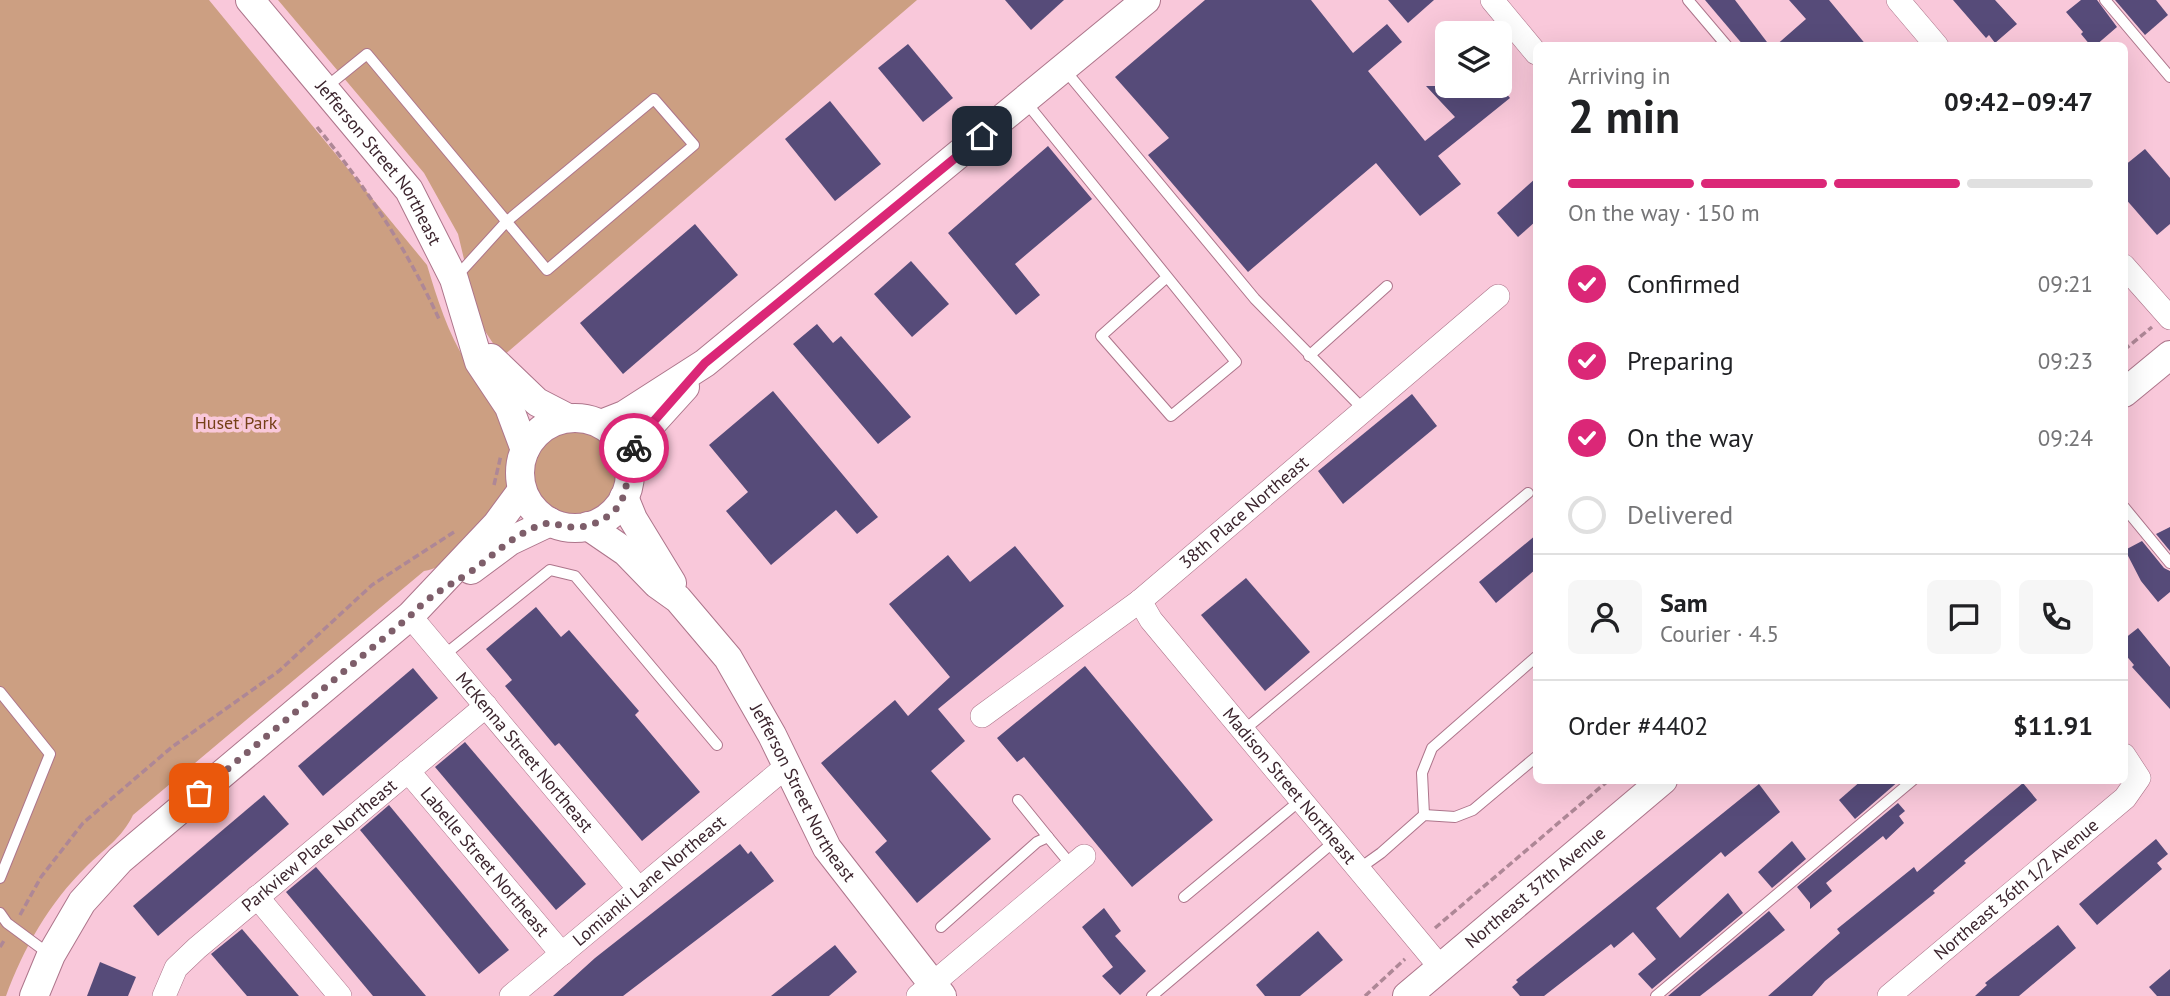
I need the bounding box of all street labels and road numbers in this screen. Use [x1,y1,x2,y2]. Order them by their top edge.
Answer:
street label: Jefferson Street Northeast [310,74,447,249]
street label: 38th Place Northeast [1174,451,1313,574]
street label: McKenna Street Northeast [451,667,599,837]
street label: Jefferson Street Northeast [745,698,861,886]
street label: Madison Street Northeast [1218,703,1361,869]
street label: Parkview Place Northeast [237,774,401,917]
street label: Labelle Street Northeast [416,782,554,941]
street label: Lomianki Lane Northeast [568,810,730,951]
street label: Northeast 36th 1/2 Avenue [1929,813,2103,965]
street label: Northeast 37th Avenue [1460,822,1610,953]

